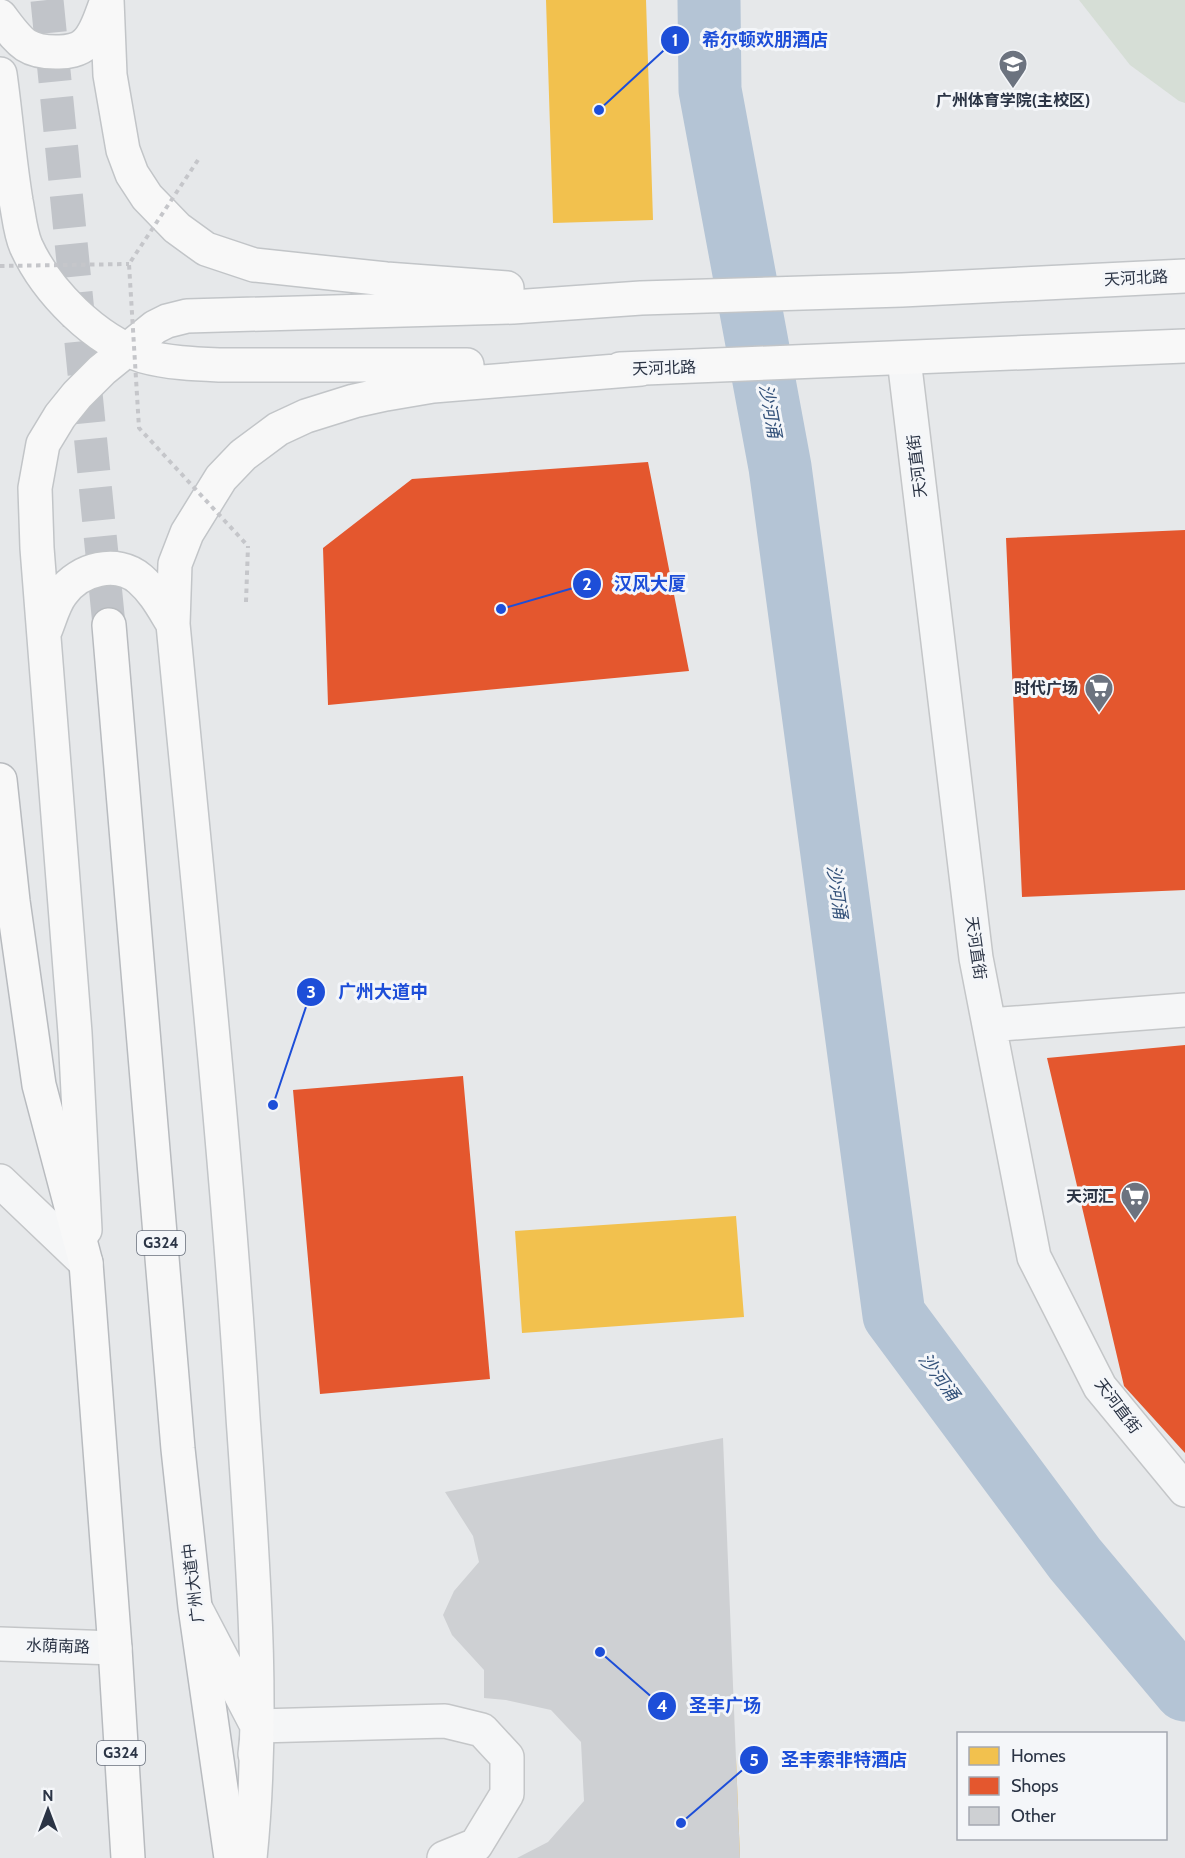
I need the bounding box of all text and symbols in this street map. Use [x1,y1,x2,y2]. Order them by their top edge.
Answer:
callout: 希尔顿欢朋酒店 [660,22,840,58]
text: 1 [672,29,678,51]
text: 希尔顿欢朋酒店 [702,29,828,51]
school or university icon: 广州体育学院(主校区) [997,48,1029,90]
place label: 广州体育学院(主校区) [936,91,1090,110]
street label: 天河北路 [1104,267,1168,289]
street label: 天河北路 [632,357,696,379]
water label: 沙河涌 [754,383,786,441]
street label: 天河直街 [904,433,930,499]
callout: 汉风大厦 [572,566,698,602]
text: 2 [582,573,592,595]
text: 汉风大厦 [614,573,686,595]
supermarket icon: 时代广场 [1083,672,1115,714]
place label: 时代广场 [1014,679,1078,698]
water label: 沙河涌 [822,864,852,922]
street label: 天河直街 [962,915,990,981]
callout: 广州大道中 [296,974,440,1010]
text: 3 [306,981,316,1003]
text: 广州大道中 [338,981,428,1003]
supermarket icon: 天河汇 [1119,1180,1151,1222]
place label: 天河汇 [1066,1187,1114,1206]
road number: G324 [137,1231,185,1255]
water label: 沙河涌 [914,1349,965,1407]
street label: 天河直街 [1091,1375,1145,1437]
street label: 广州大道中 [179,1542,207,1624]
street label: 水荫南路 [26,1635,90,1657]
callout: 圣丰广场 [647,1688,773,1724]
text: 4 [656,1695,668,1717]
text: 圣丰广场 [689,1695,761,1717]
legend [957,1732,1167,1840]
road number: G324 [97,1741,145,1765]
callout: 圣丰索非特酒店 [739,1742,919,1778]
text: Homes [1011,1745,1066,1767]
text: 5 [749,1749,759,1771]
text: 圣丰索非特酒店 [781,1749,907,1771]
text: Shops [1011,1775,1059,1797]
north arrow [18,1780,78,1840]
text: N [42,1786,54,1805]
text: Other [1011,1805,1056,1827]

